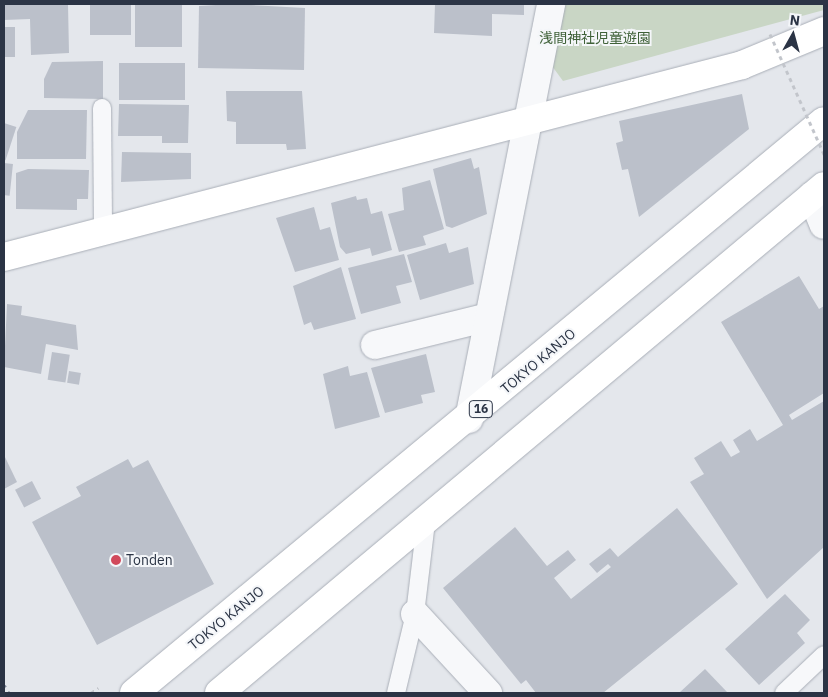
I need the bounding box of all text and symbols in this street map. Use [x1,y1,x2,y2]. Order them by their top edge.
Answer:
north arrow [768,10,818,60]
text: N [789,11,801,30]
park label: 浅間神社児童遊園 [539,30,651,46]
street label: TOKYO KANJO [497,325,579,397]
road number: 16 [468,399,494,418]
place label: Tonden [126,552,173,568]
marker: Tonden [110,554,122,566]
street label: TOKYO KANJO [185,582,267,654]

